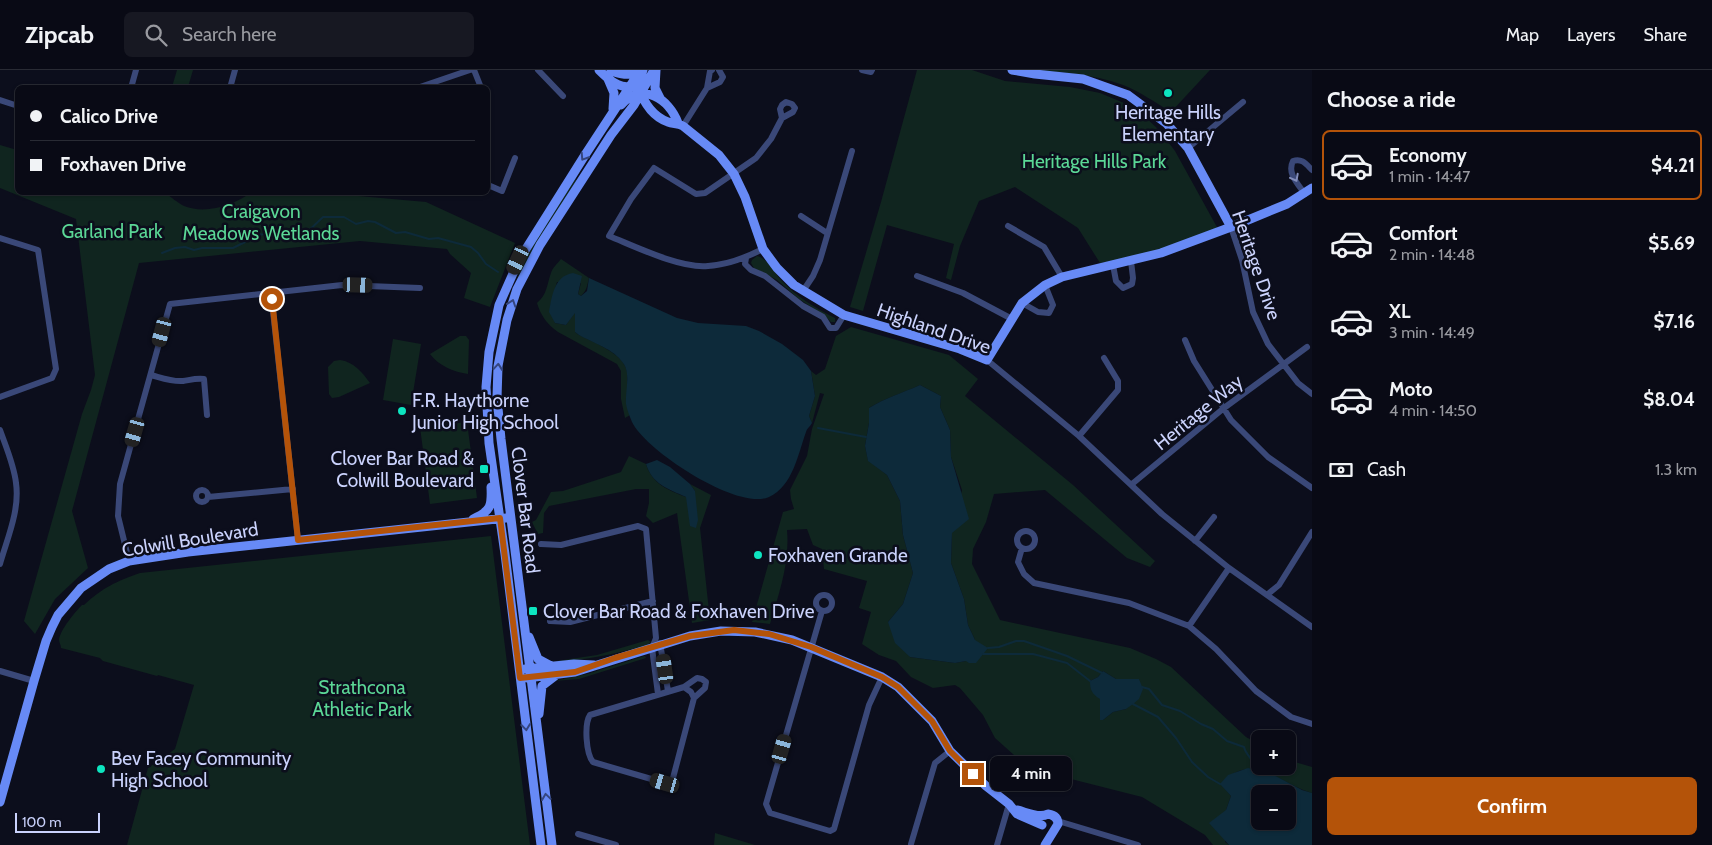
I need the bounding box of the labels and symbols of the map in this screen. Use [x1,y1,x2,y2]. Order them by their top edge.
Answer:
marker: Heritage Hills Elementary [1162,87,1174,99]
place label: Heritage Hills Elementary [1115,101,1221,146]
park label: Heritage Hills Park [1022,150,1167,173]
one-way arrow [581,151,590,160]
one-way arrow [1289,172,1299,181]
park label: Craigavon Meadows Wetlands [183,200,340,245]
street label: Heritage Drive [1227,207,1286,323]
park label: Garland Park [61,220,163,243]
car [504,243,531,277]
car [342,277,373,293]
route start [261,288,283,310]
street label: Highland Drive [874,298,994,359]
one-way arrow [506,299,516,308]
car [150,316,173,348]
one-way arrow [492,363,503,371]
street label: Heritage Way [1149,369,1248,455]
place label: F.R. Haythorne Junior High School [411,389,559,434]
marker: F.R. Haythorne Junior High School [396,405,408,417]
car [123,416,146,448]
street label: Clover Bar Road [506,445,545,575]
place label: Clover Bar Road & Colwill Boulevard [331,447,474,492]
marker: Clover Bar Road & Colwill Boulevard [478,463,490,475]
street label: Colwill Boulevard [120,517,260,562]
place label: Foxhaven Grande [768,544,908,567]
marker: Foxhaven Grande [752,549,764,561]
place label: Clover Bar Road & Foxhaven Drive [543,600,815,623]
marker: Clover Bar Road & Foxhaven Drive [527,605,539,617]
car [655,653,674,685]
park label: Strathcona Athletic Park [312,676,412,721]
one-way arrow [520,723,531,731]
car [770,733,793,765]
place label: Bev Facey Community High School [111,747,292,792]
callout: 4 min [990,756,1073,792]
marker: Bev Facey Community High School [95,763,107,775]
route end [962,763,984,785]
car [648,772,681,794]
one-way arrow [541,792,552,800]
scale bar [15,810,100,833]

